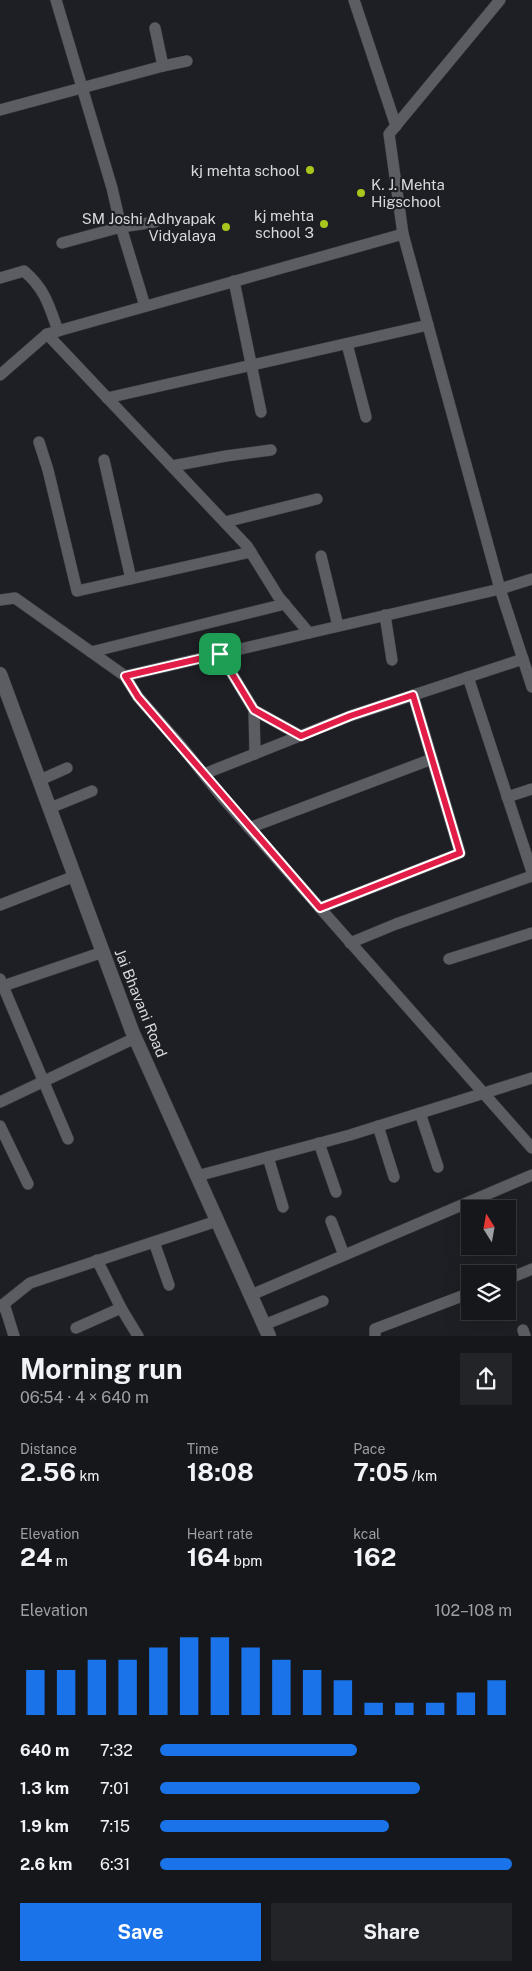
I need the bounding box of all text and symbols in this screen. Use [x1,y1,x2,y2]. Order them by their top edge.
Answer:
place label: kj mehta school [191,162,300,179]
marker: kj mehta school [304,164,316,176]
place label: K. J. Mehta Higschool [371,176,445,210]
marker: K. J. Mehta Higschool [355,187,367,199]
place label: kj mehta school 3 [254,207,314,241]
place label: SM Joshi Adhyapak Vidyalaya [82,210,216,244]
marker: kj mehta school 3 [318,218,330,230]
marker: SM Joshi Adhyapak Vidyalaya [220,221,232,233]
pin [199,633,241,675]
icon: arrive [206,640,234,668]
street label: Jai Bhavani Road [111,946,171,1060]
north arrow [461,1200,516,1255]
map controls [461,1200,516,1320]
button: layers [461,1265,516,1320]
text: Morning run [20,1352,183,1385]
button: share [460,1353,512,1405]
text: 06:54 · 4 × 640 m [20,1388,149,1407]
text: Distance [20,1441,77,1457]
text: Time [187,1441,219,1457]
text: Pace [353,1441,385,1457]
text: 2.56 [20,1457,76,1487]
text: 18:08 [187,1457,254,1487]
text: 7:05 [353,1457,409,1487]
text: km [76,1468,99,1484]
text: /km [409,1468,437,1484]
text: Elevation [20,1526,79,1542]
text: Heart rate [187,1526,253,1542]
text: kcal [353,1526,380,1542]
text: 24 [20,1542,52,1572]
text: 164 [187,1542,230,1572]
text: 162 [353,1542,396,1572]
text: m [52,1553,68,1569]
text: bpm [230,1553,262,1569]
text: Elevation [20,1601,88,1620]
text: 102–108 m [434,1601,512,1620]
text: 640 m [20,1741,69,1760]
text: 7:32 [100,1741,133,1760]
text: 1.3 km [20,1779,69,1798]
text: 7:01 [100,1779,130,1798]
text: 1.9 km [20,1817,69,1836]
text: 7:15 [100,1817,130,1836]
text: 2.6 km [20,1855,72,1874]
text: 6:31 [100,1855,130,1874]
button: Save [20,1903,261,1961]
button: Share [271,1903,512,1961]

